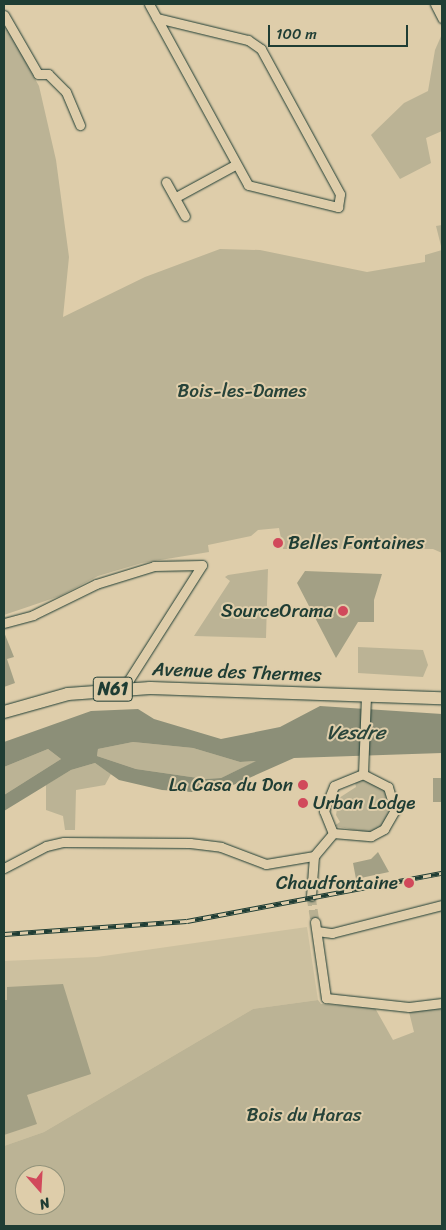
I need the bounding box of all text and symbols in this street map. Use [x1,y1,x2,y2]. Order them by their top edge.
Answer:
scale bar [271,15,411,47]
text: 100 m [276,21,317,47]
park label: Bois-les-Dames [177,380,307,402]
place label: Belles Fontaines [288,532,425,554]
marker: Belles Fontaines [272,537,284,549]
place label: SourceOrama [221,600,333,622]
marker: SourceOrama [337,605,349,617]
street label: Avenue des Thermes [152,658,322,686]
road number: N61 [92,674,134,704]
water label: Vesdre [327,720,385,744]
place label: La Casa du Don [169,774,293,796]
marker: La Casa du Don [297,779,309,791]
place label: Urban Lodge [313,792,416,814]
marker: Urban Lodge [297,797,309,809]
place label: Chaudfontaine [276,872,398,894]
marker: Chaudfontaine [402,876,416,890]
park label: Bois du Haras [247,1104,361,1126]
north arrow [15,1165,65,1215]
text: N [36,1190,53,1217]

